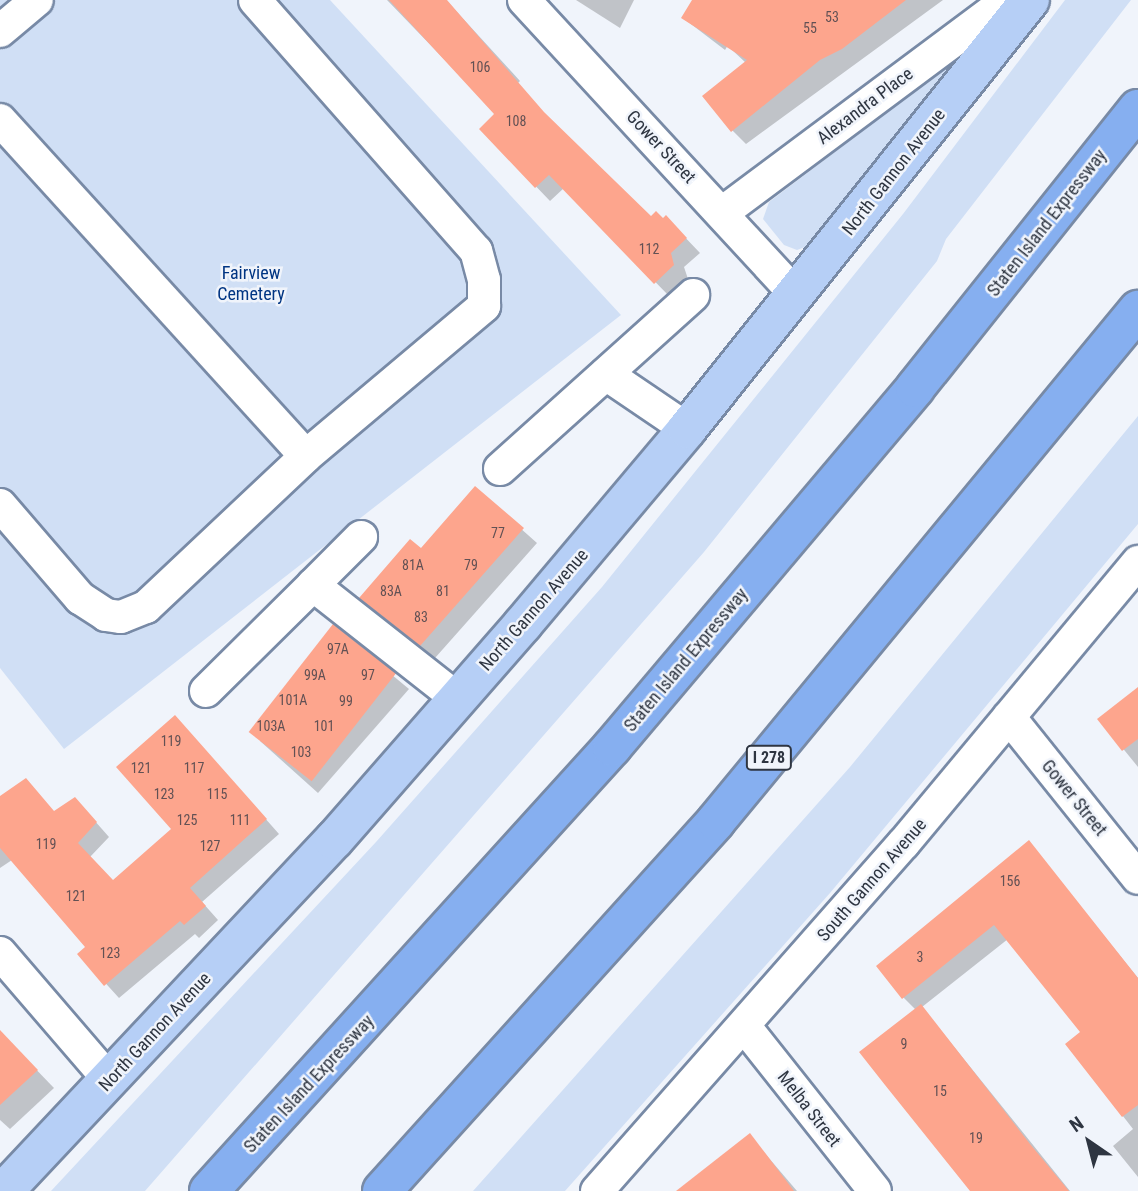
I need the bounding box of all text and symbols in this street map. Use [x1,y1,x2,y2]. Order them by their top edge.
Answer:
house number: 53 [825,9,839,25]
house number: 55 [803,20,817,36]
house number: 106 [470,59,490,75]
street label: Alexandra Place [813,63,917,149]
street label: North Gannon Avenue [838,104,950,240]
street label: Gower Street [622,106,700,188]
house number: 108 [506,113,526,129]
street label: Staten Island Expressway [983,145,1111,301]
house number: 112 [639,241,659,257]
park label: Fairview Cemetery [217,263,285,306]
house number: 77 [491,525,505,541]
street label: North Gannon Avenue [475,545,593,675]
house number: 81A [402,557,424,573]
house number: 79 [464,557,478,573]
house number: 83A [380,583,402,599]
house number: 81 [436,583,450,599]
street label: Staten Island Expressway [620,584,752,736]
house number: 83 [414,609,428,625]
house number: 97A [327,641,349,657]
house number: 99A [304,667,326,683]
house number: 97 [361,667,375,683]
house number: 101A [279,692,307,708]
house number: 99 [339,693,353,709]
house number: 103A [257,718,285,734]
house number: 101 [314,718,334,734]
house number: 119 [161,733,181,749]
house number: 103 [291,744,311,760]
road number: I 278 [744,746,794,771]
street label: Gower Street [1037,756,1111,840]
house number: 121 [131,760,151,776]
house number: 117 [184,760,204,776]
house number: 123 [154,786,174,802]
house number: 115 [207,786,227,802]
house number: 125 [177,812,197,828]
house number: 111 [230,812,250,828]
street label: South Gannon Avenue [813,814,931,946]
house number: 119 [36,836,56,852]
house number: 127 [200,838,220,854]
house number: 156 [1000,873,1020,889]
house number: 121 [66,888,86,904]
house number: 123 [100,945,120,961]
house number: 3 [917,949,923,965]
street label: North Gannon Avenue [94,968,216,1096]
street label: Staten Island Expressway [239,1011,379,1157]
house number: 9 [901,1036,907,1052]
street label: Melba Street [773,1067,845,1151]
house number: 15 [933,1083,947,1099]
north arrow [1054,1107,1124,1177]
text: N [1065,1112,1088,1137]
house number: 19 [969,1130,983,1146]

